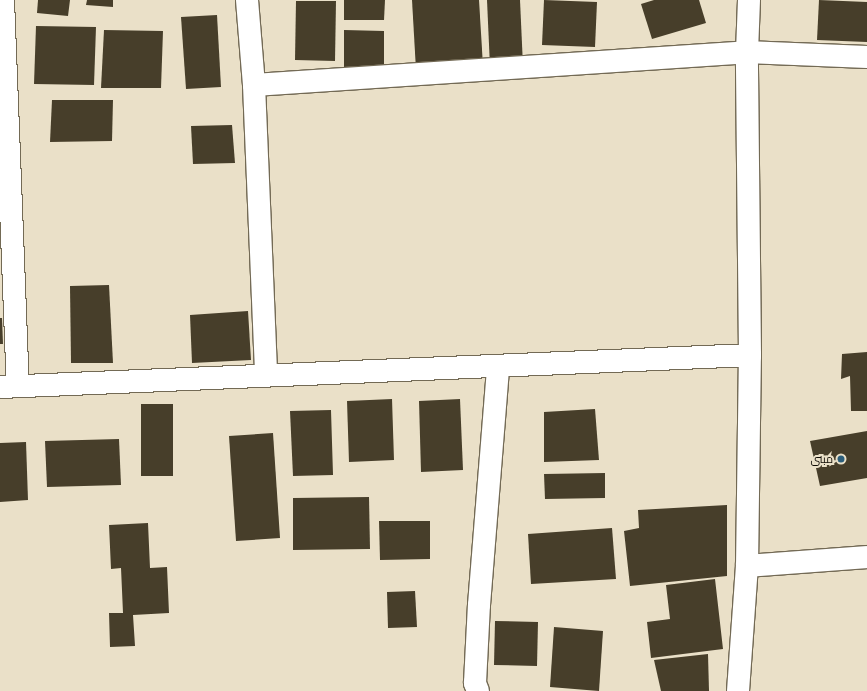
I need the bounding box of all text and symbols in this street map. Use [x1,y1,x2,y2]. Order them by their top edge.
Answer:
place label: مبنى [810,452,833,466]
marker: مبنى [836,454,846,464]

